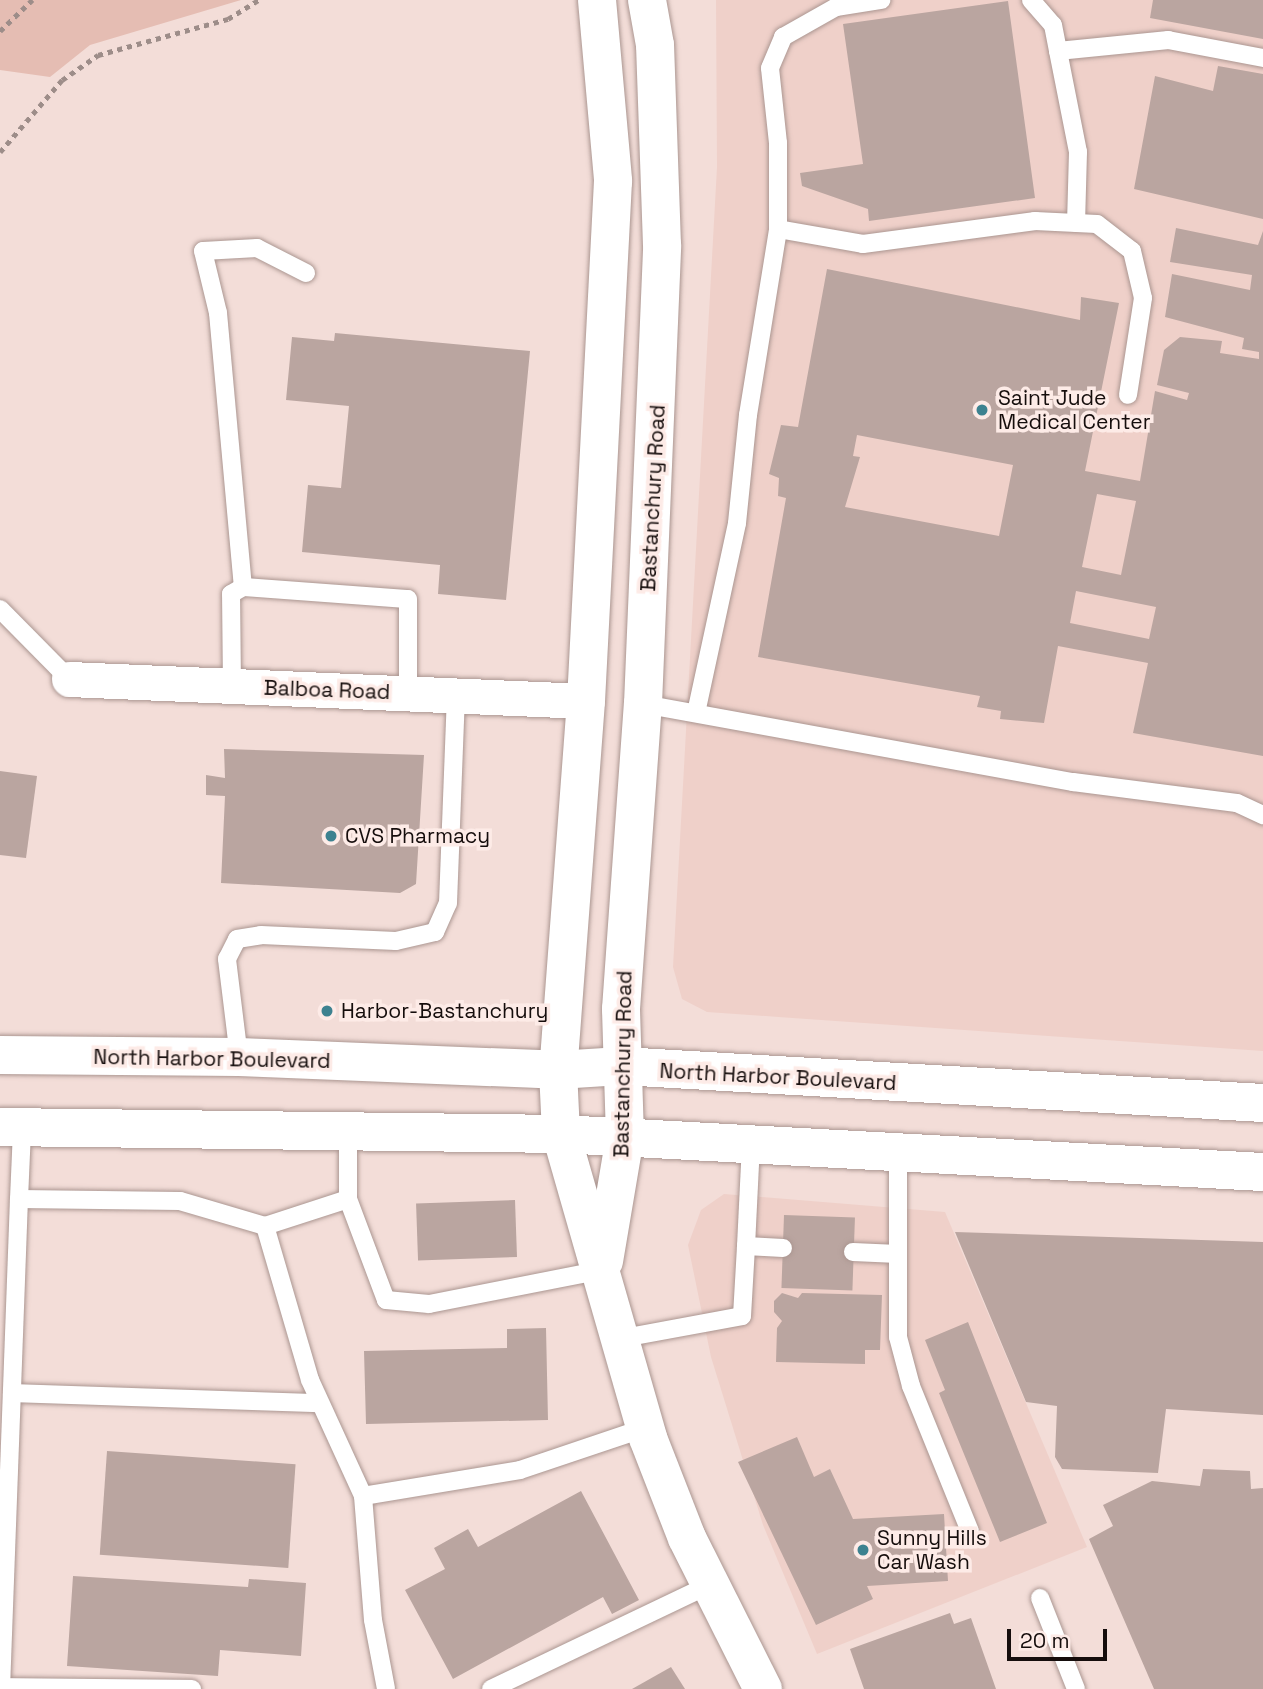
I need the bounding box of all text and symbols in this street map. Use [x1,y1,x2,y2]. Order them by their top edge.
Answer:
place label: Saint Jude Medical Center [998,385,1151,435]
marker: Saint Jude Medical Center [972,400,992,420]
street label: Bastanchury Road [636,404,670,592]
street label: Balboa Road [263,675,391,705]
place label: CVS Pharmacy [345,823,490,849]
marker: CVS Pharmacy [323,828,339,844]
street label: Bastanchury Road [609,970,637,1158]
place label: Harbor-Bastanchury [341,998,548,1024]
marker: Harbor-Bastanchury [319,1003,335,1019]
street label: North Harbor Boulevard [93,1044,331,1074]
street label: North Harbor Boulevard [659,1058,897,1096]
place label: Sunny Hills Car Wash [877,1525,987,1575]
marker: Sunny Hills Car Wash [855,1542,871,1558]
scale bar [1011,1616,1111,1660]
text: 20 m [1020,1627,1070,1654]

